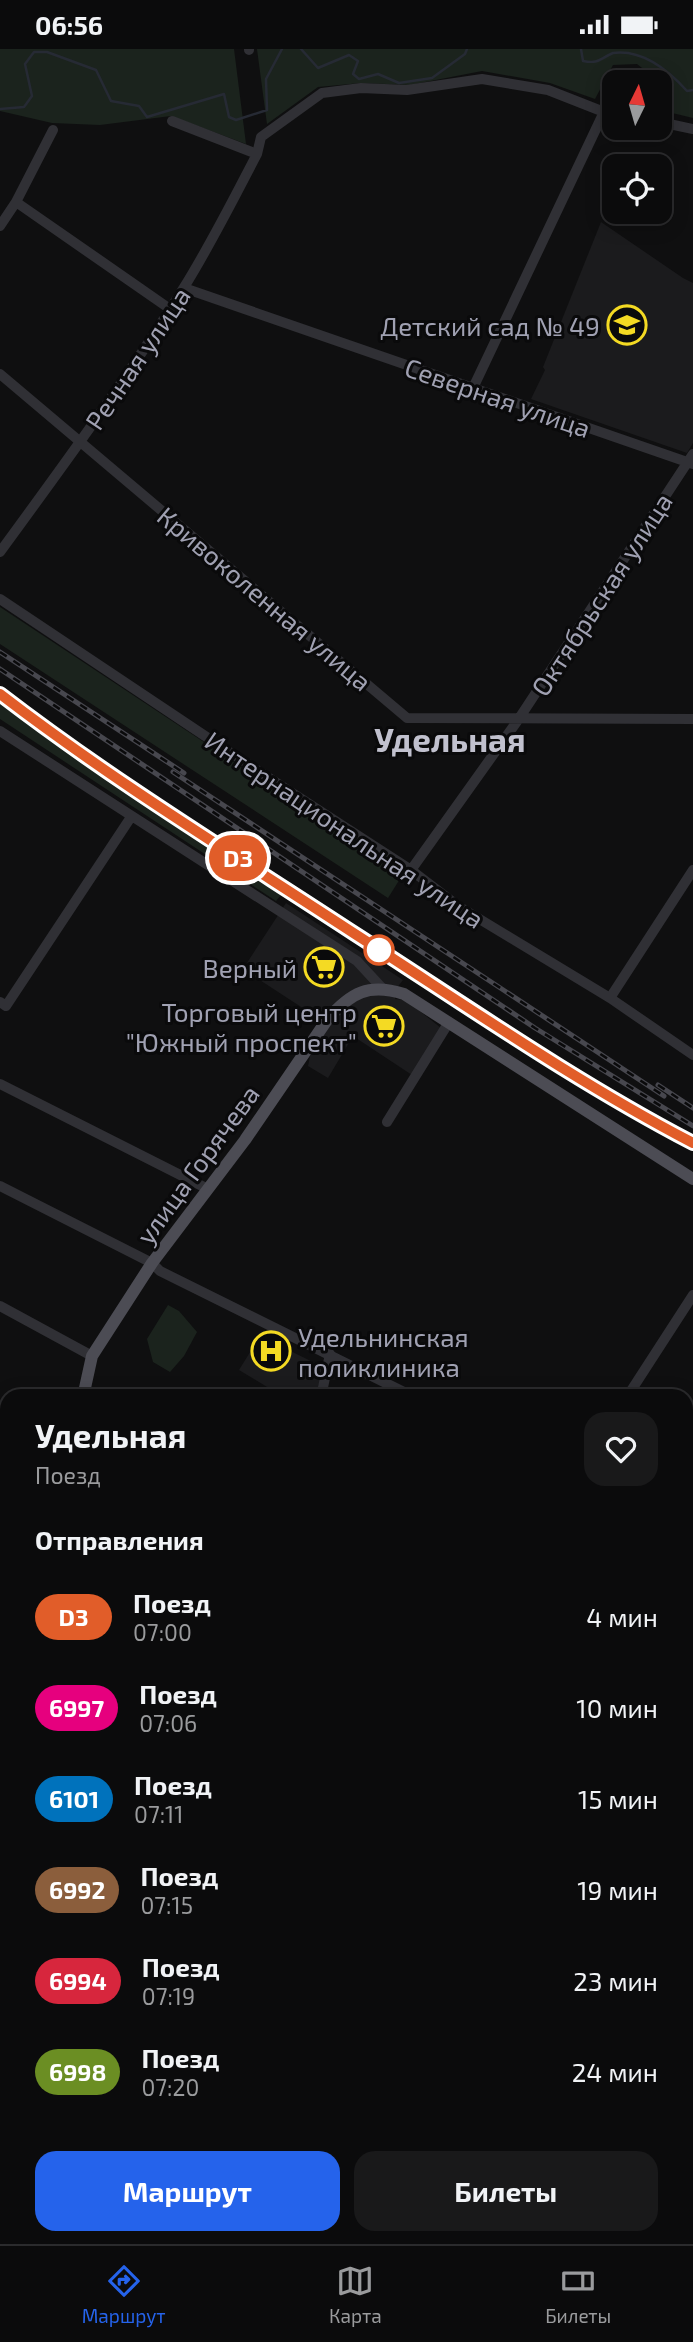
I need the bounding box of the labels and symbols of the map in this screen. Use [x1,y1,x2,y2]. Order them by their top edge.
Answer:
north arrow [602,70,672,140]
street label: Речная улица [78,281,197,436]
school or university icon: Детский сад № 49 [606,304,648,346]
place label: Детский сад № 49 [380,310,600,341]
street label: Северная улица [401,351,595,444]
street label: Октябрьская улица [524,487,679,702]
street label: Кривоколенная улица [151,500,378,697]
district label: Удельная [374,719,526,759]
street label: Интернациональная улица [199,724,490,935]
line badge: D3 [206,835,270,881]
unlabelled marker [364,935,394,965]
supermarket icon: Верный [303,946,345,988]
place label: Верный [203,952,297,983]
place label: Торговый центр "Южный проспект" [126,996,357,1057]
supermarket icon: Торговый центр "Южный проспект" [363,1005,405,1047]
street label: улица Горячева [129,1079,266,1250]
place label: Удельнинская поликлиника [298,1321,469,1382]
hospital icon: Удельнинская поликлиника [250,1330,292,1372]

